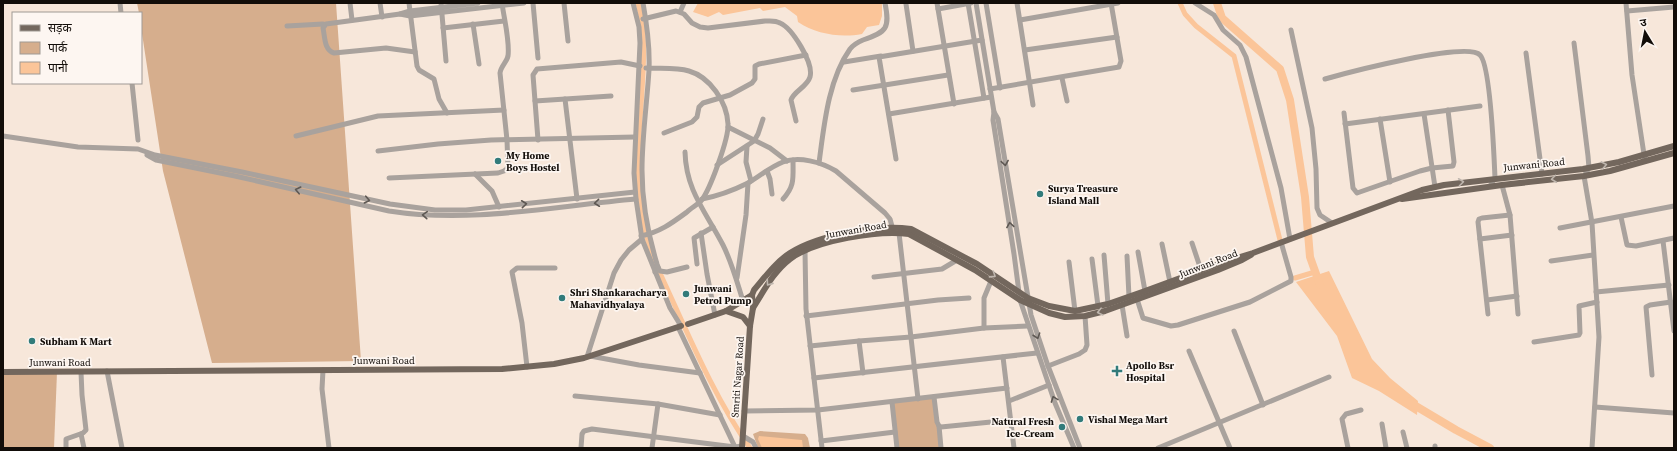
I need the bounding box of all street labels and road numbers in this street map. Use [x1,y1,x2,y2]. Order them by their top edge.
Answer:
street label: Junwani Road [1502,155,1566,174]
street label: Junwani Road [824,218,888,241]
street label: Junwani Road [1176,246,1240,281]
street label: Smriti Nagar Road [728,336,747,418]
street label: Junwani Road [352,354,415,367]
street label: Junwani Road [28,356,91,369]

